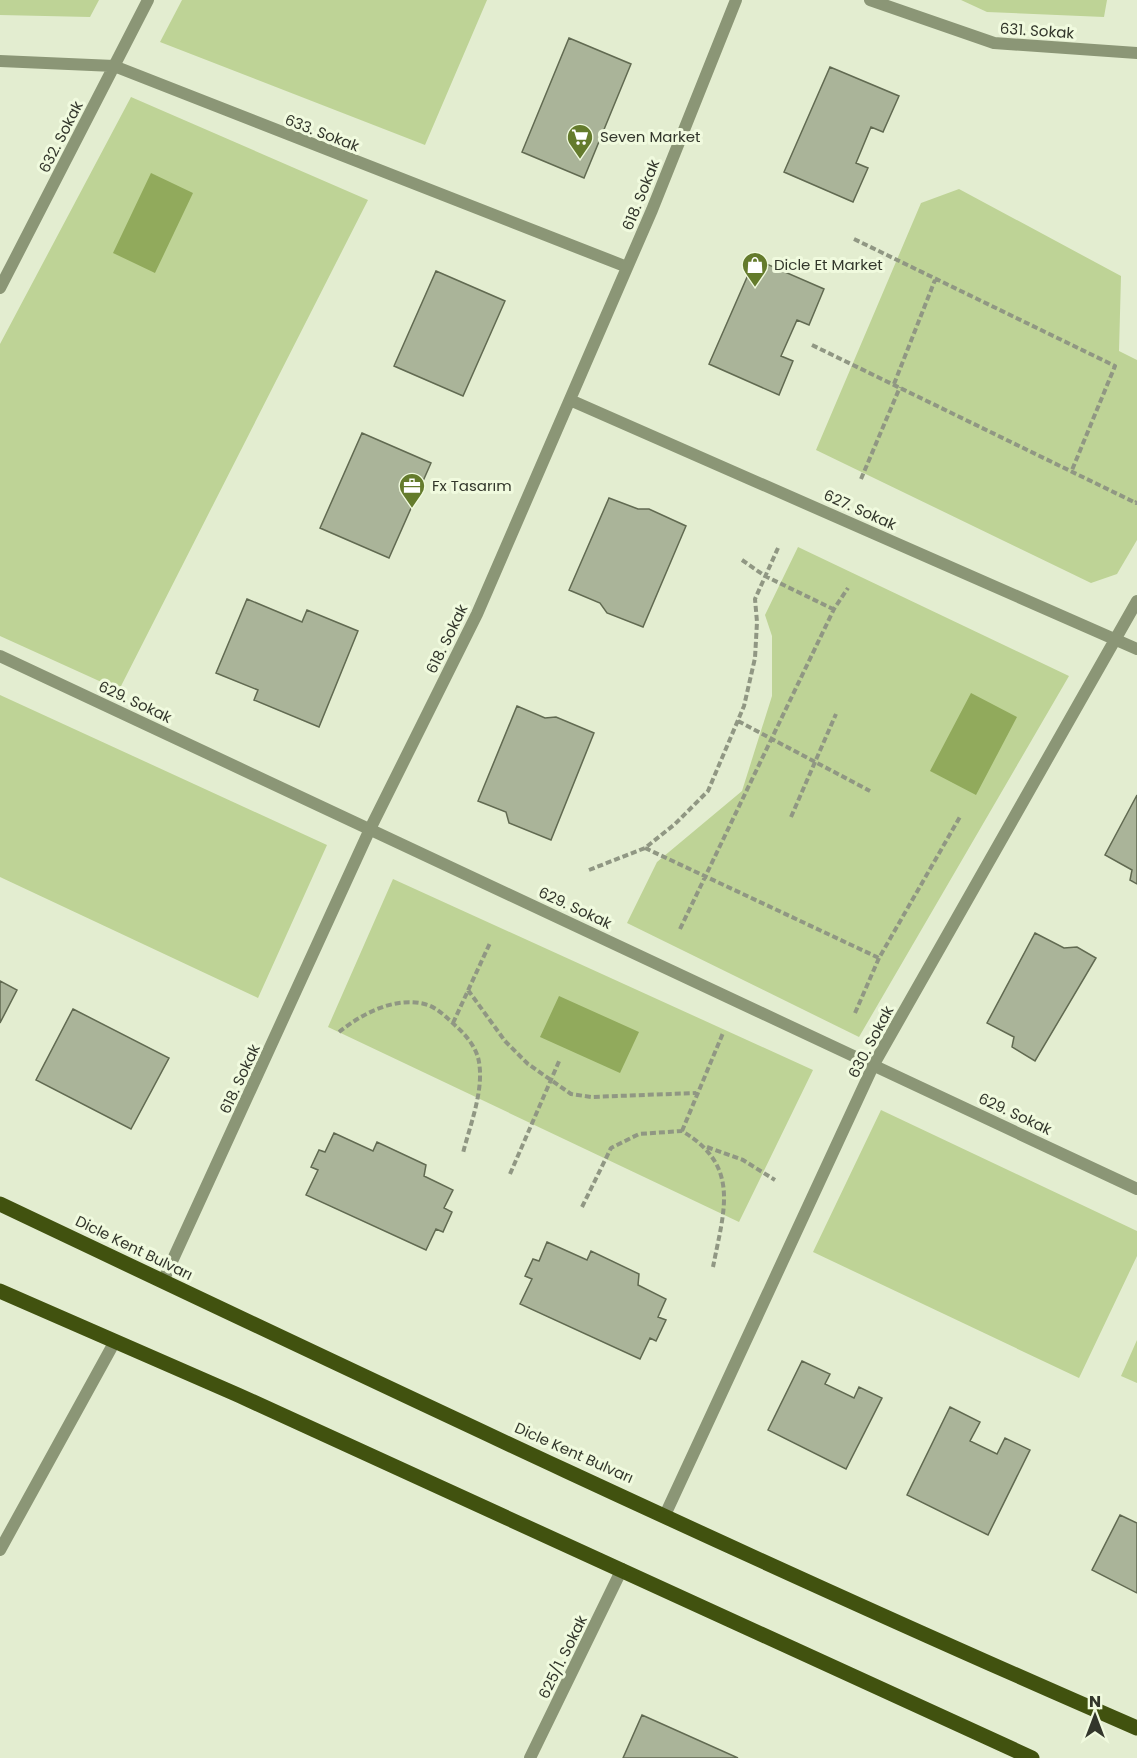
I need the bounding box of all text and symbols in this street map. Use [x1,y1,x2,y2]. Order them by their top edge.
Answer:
street label: 631. Sokak [999,17,1075,44]
street label: 632. Sokak [33,97,88,176]
street label: 633. Sokak [282,109,363,156]
supermarket icon: Seven Market [565,122,595,160]
place label: Seven Market [600,126,701,147]
street label: 618. Sokak [617,156,664,233]
shop icon: Dicle Et Market [740,250,770,288]
place label: Dicle Et Market [774,254,883,275]
office icon: Fx Tasarım [397,471,427,509]
place label: Fx Tasarım [432,475,512,496]
street label: 627. Sokak [821,484,900,535]
street label: 618. Sokak [421,600,473,677]
street label: 629. Sokak [95,675,176,728]
street label: 629. Sokak [535,881,616,934]
street label: 630. Sokak [843,1002,898,1082]
street label: 618. Sokak [214,1040,265,1117]
street label: 629. Sokak [975,1087,1056,1140]
street label: Dicle Kent Bulvarı [72,1210,196,1285]
street label: Dicle Kent Bulvarı [511,1417,637,1488]
street label: 625/1. Sokak [533,1611,592,1702]
north arrow [1065,1686,1125,1746]
text: N [1089,1690,1101,1713]

